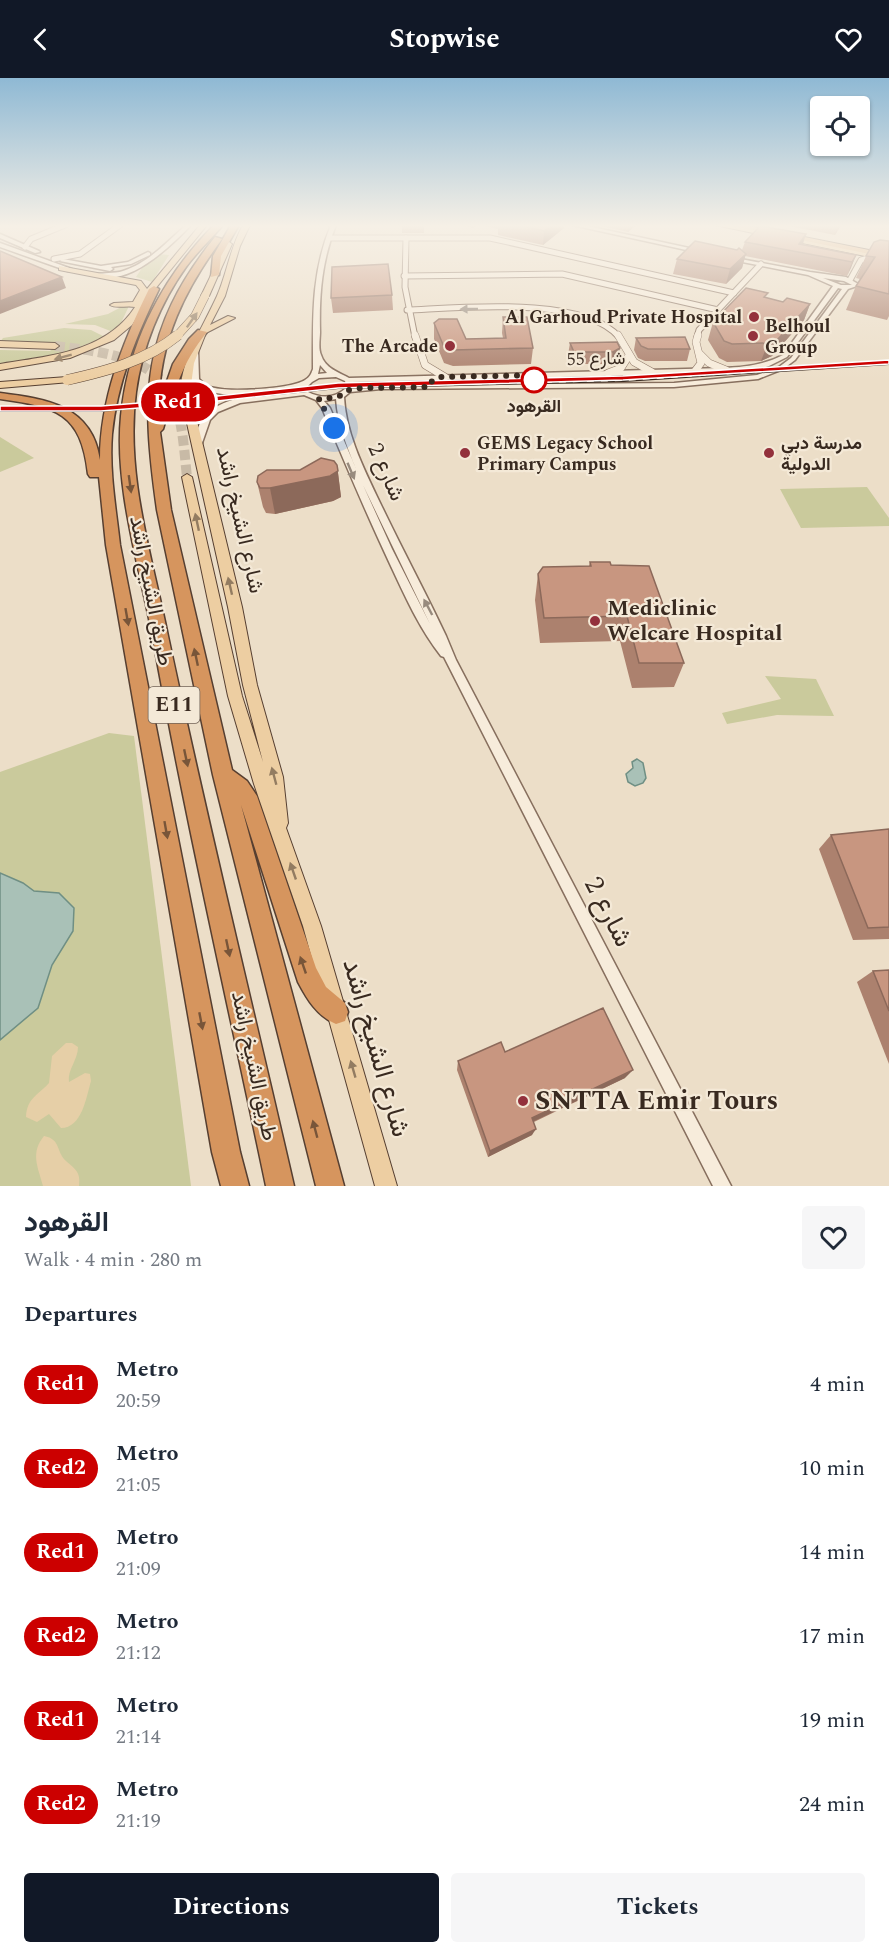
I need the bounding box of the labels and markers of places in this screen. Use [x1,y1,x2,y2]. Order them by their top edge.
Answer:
place label: Al Garhoud Private Hospital [505,304,742,331]
marker: Al Garhoud Private Hospital [747,310,761,324]
place label: Belhoul Group [765,313,830,361]
marker: Belhoul Group [746,329,760,343]
place label: The Arcade [342,333,438,360]
marker: The Arcade [443,339,457,353]
marker: القرهود [521,367,547,393]
place label: القرهود [507,393,561,420]
place label: GEMS Legacy School Primary Campus [477,430,653,478]
place label: مدرسة دبي الدولية [781,430,862,478]
marker: GEMS Legacy School Primary Campus [458,446,472,460]
marker: مدرسة دبي الدولية [762,446,776,460]
place label: Mediclinic Welcare Hospital [607,592,782,650]
marker: Mediclinic Welcare Hospital [588,614,602,628]
place label: SNTTA Emir Tours [535,1080,778,1122]
marker: SNTTA Emir Tours [516,1094,530,1108]

